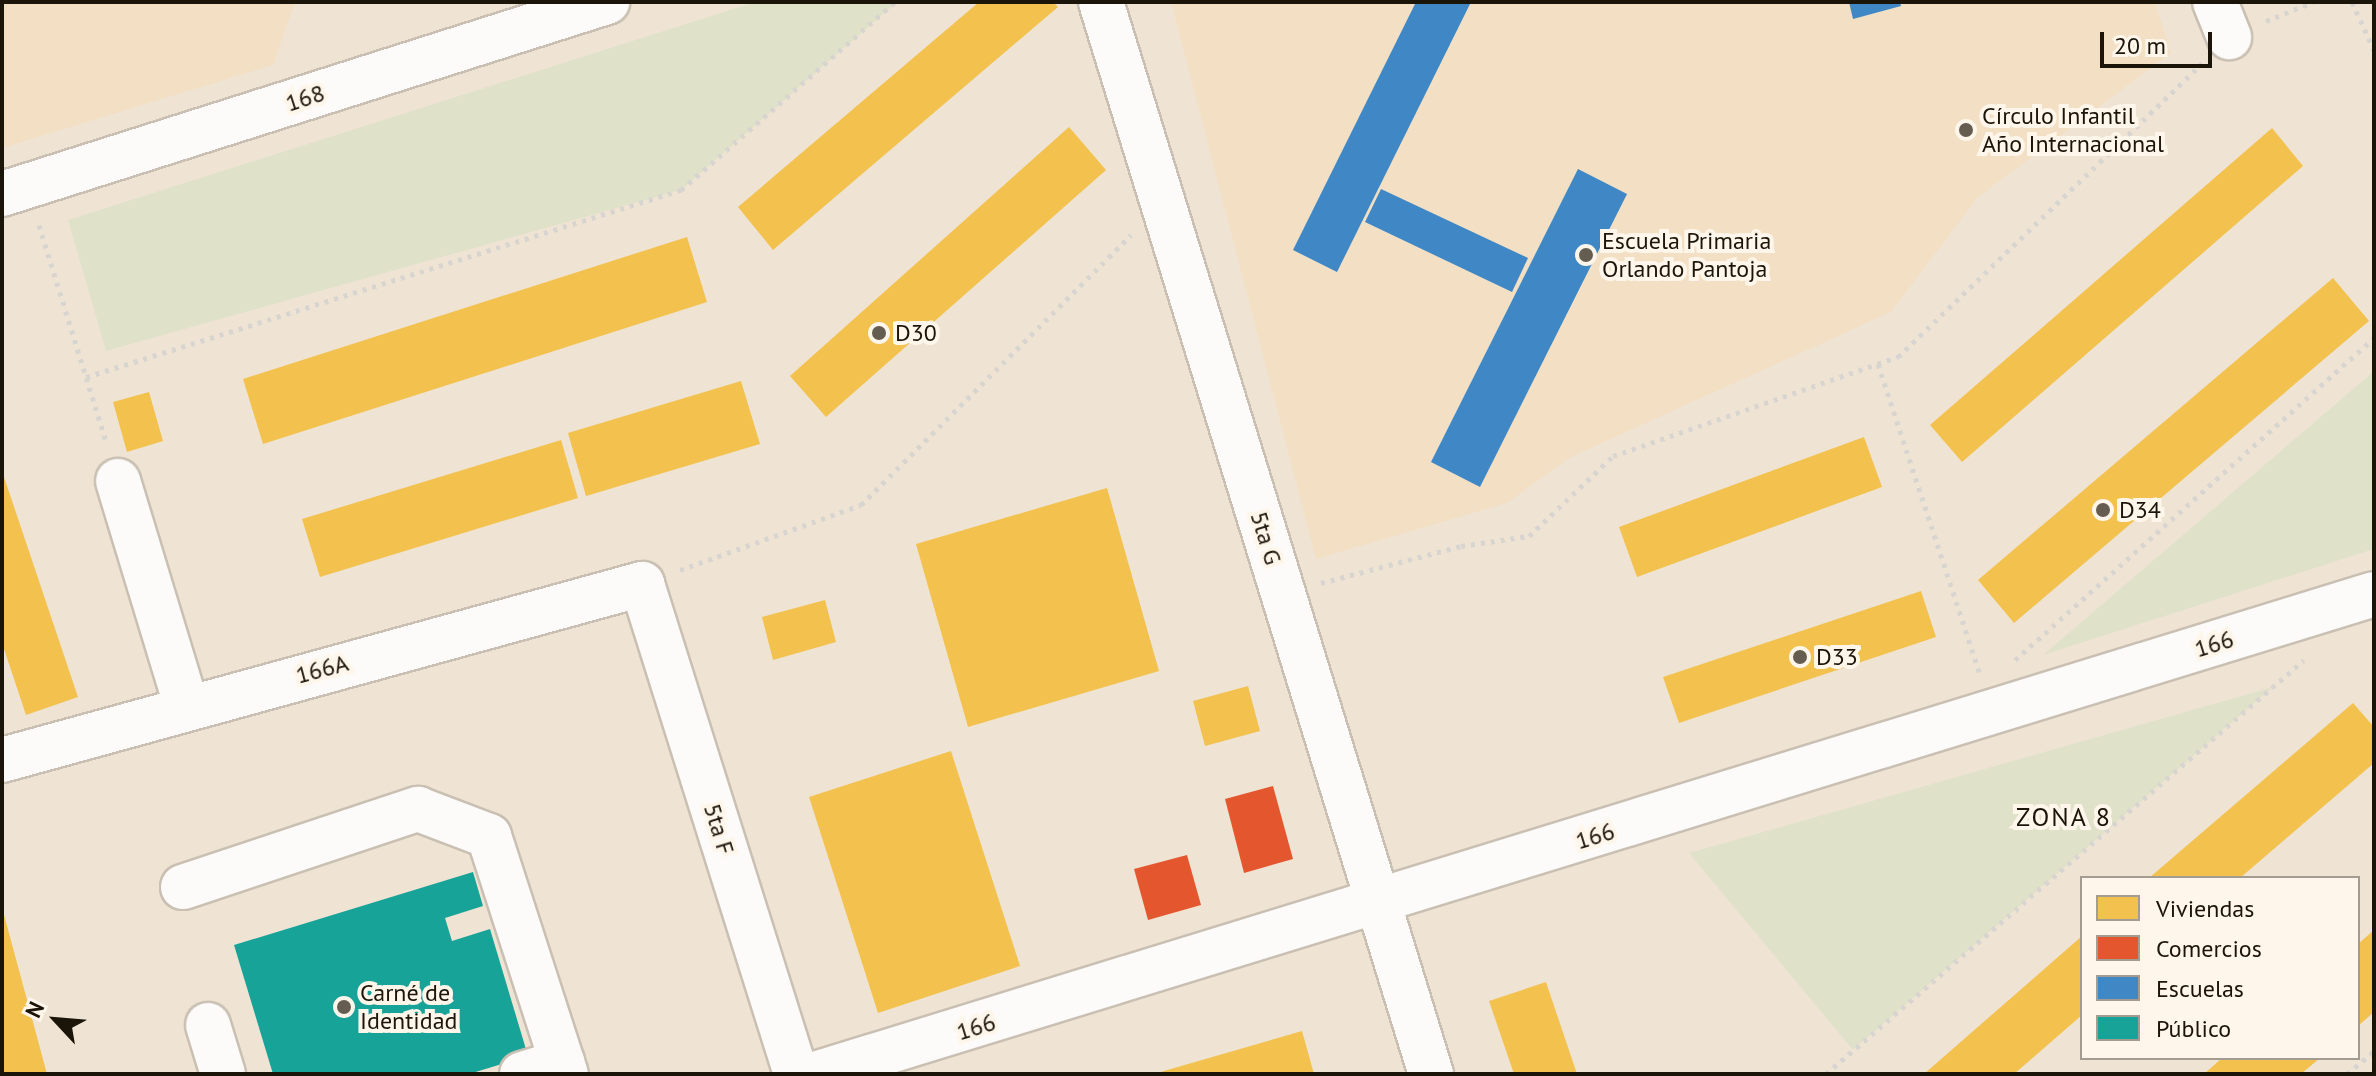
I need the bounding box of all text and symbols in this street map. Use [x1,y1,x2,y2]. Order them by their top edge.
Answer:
scale bar [2104,16,2216,66]
text: 20 m [2114,30,2166,61]
street label: 168 [282,78,328,118]
place label: Círculo Infantil Año Internacional [1982,102,2164,158]
marker: Círculo Infantil Año Internacional [1957,121,1975,139]
place label: Escuela Primaria Orlando Pantoja [1602,227,1771,283]
marker: Escuela Primaria Orlando Pantoja [1577,246,1595,264]
place label: D30 [895,319,937,347]
marker: D30 [870,324,888,342]
place label: D34 [2119,496,2161,524]
marker: D34 [2094,501,2112,519]
street label: 5ta G [1244,508,1288,568]
street label: 166 [2191,624,2237,664]
place label: D33 [1816,643,1858,671]
street label: 166A [293,648,351,690]
marker: D33 [1791,648,1809,666]
street label: 5ta F [698,800,740,858]
district label: ZONA 8 [2015,801,2113,833]
street label: 166 [1572,816,1618,856]
legend [2080,876,2360,1060]
text: Viviendas [2156,893,2254,924]
text: Comercios [2156,933,2262,964]
text: Escuelas [2156,973,2244,1004]
place label: Carné de Identidad [360,979,458,1035]
north arrow [16,980,96,1060]
text: N [19,997,50,1022]
marker: Carné de Identidad [335,998,353,1016]
street label: 166 [953,1007,999,1047]
text: Público [2156,1013,2231,1044]

